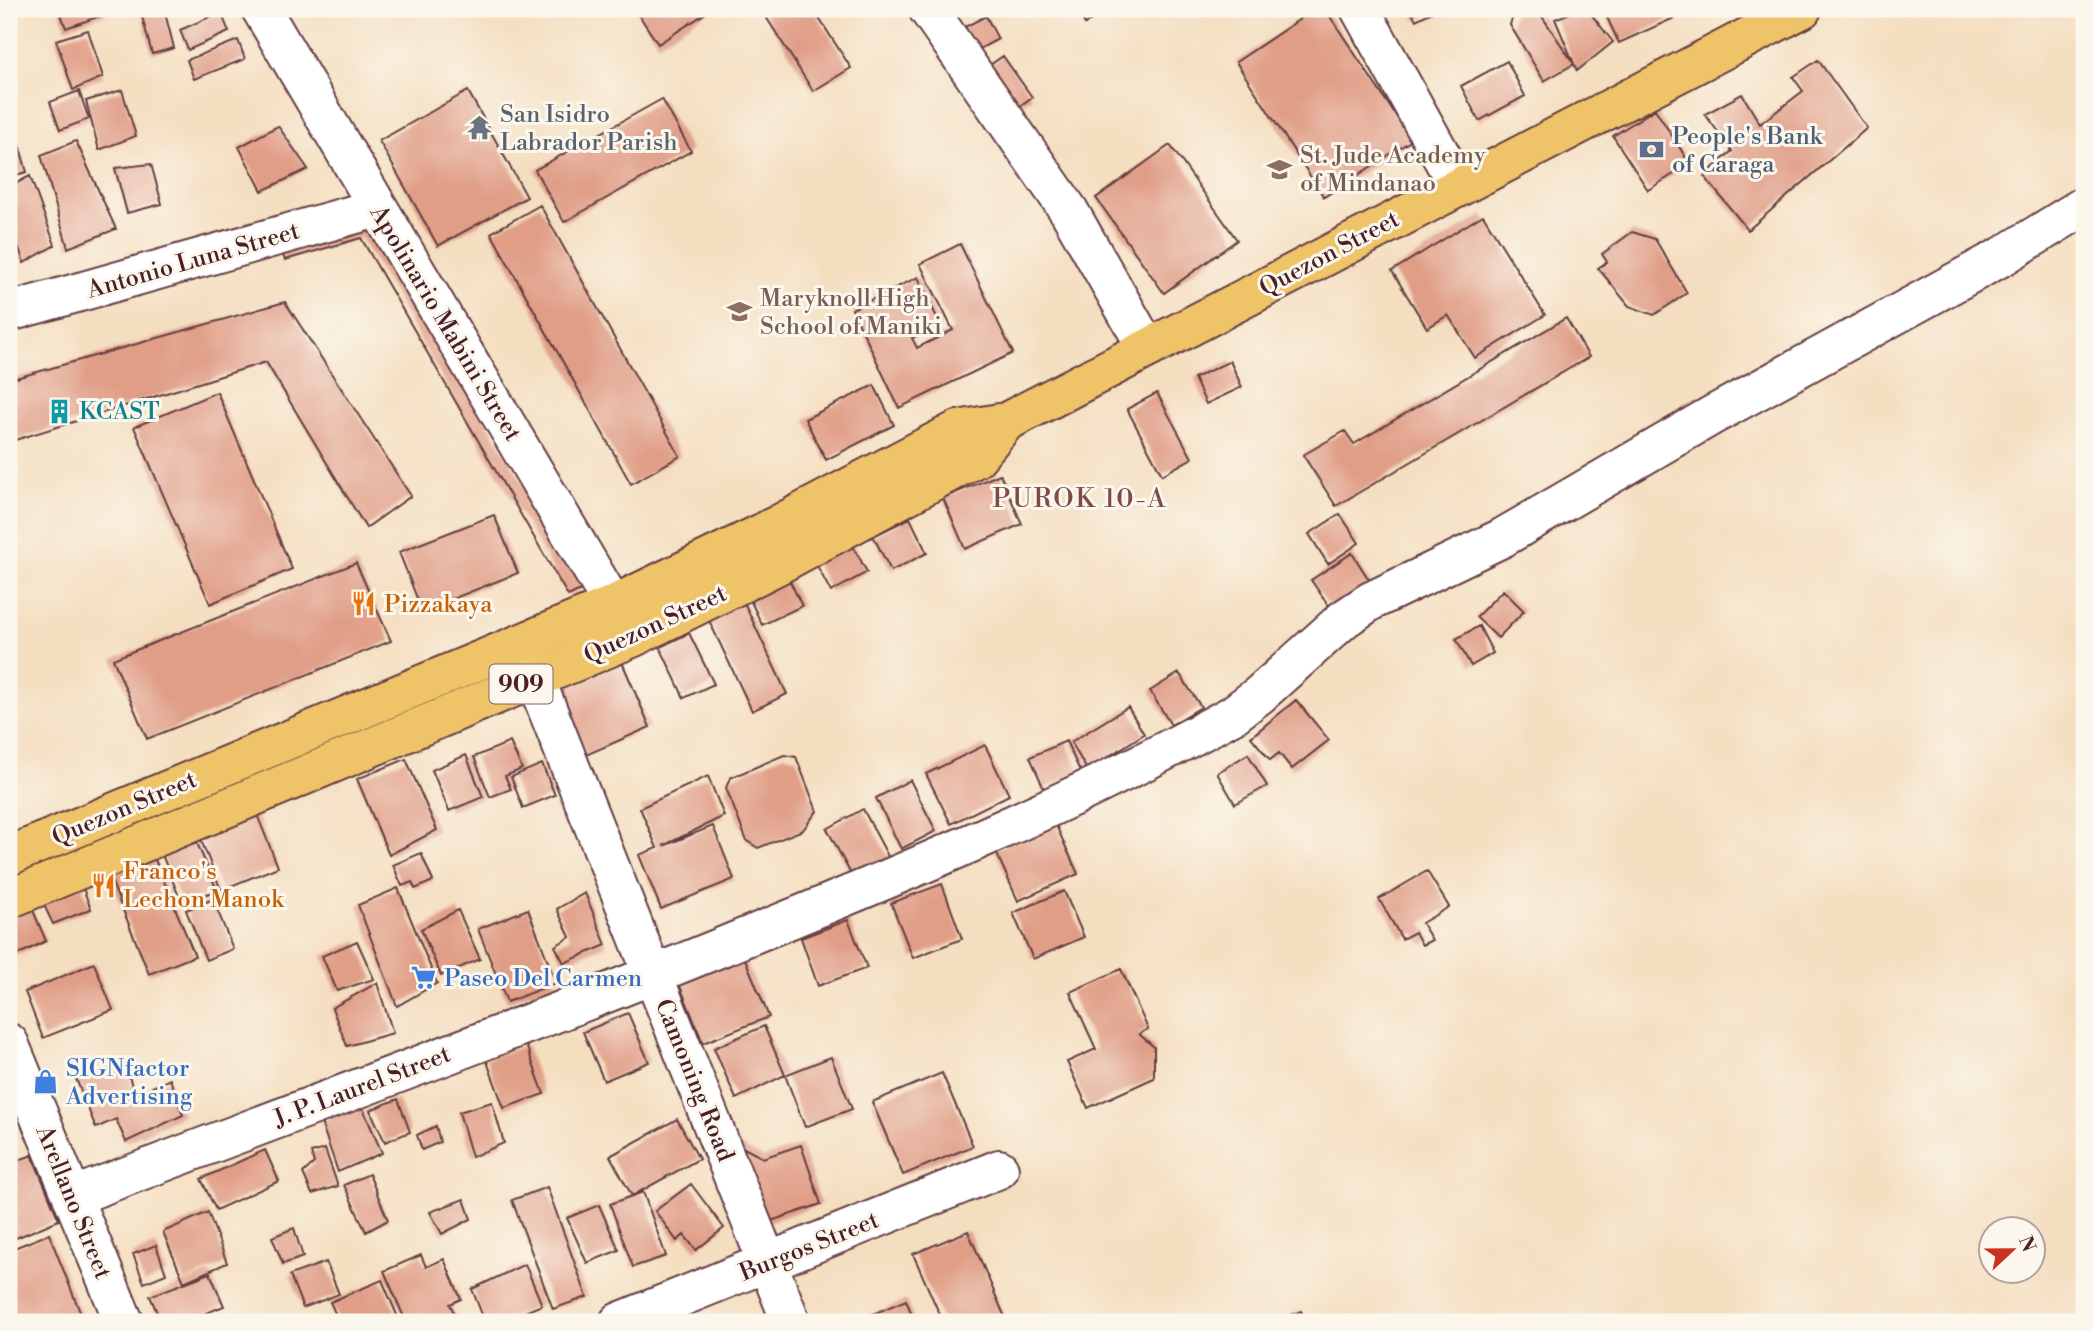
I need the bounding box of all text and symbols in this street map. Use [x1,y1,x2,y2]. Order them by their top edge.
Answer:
place label: San Isidro Labrador Parish [500,100,677,158]
temple icon: San Isidro Labrador Parish [466,114,494,142]
place label: People's Bank of Caraga [1672,122,1824,180]
bank icon: People's Bank of Caraga [1638,136,1666,164]
place label: St. Jude Academy of Mindanao [1300,141,1486,199]
school or university icon: St. Jude Academy of Mindanao [1266,155,1294,183]
street label: Apolinario Mabini Street [362,199,528,447]
street label: Quezon Street [1254,204,1405,303]
street label: Antonio Luna Street [83,216,303,306]
place label: Maryknoll High School of Maniki [760,284,942,342]
school or university icon: Maryknoll High School of Maniki [726,298,754,326]
building icon: KCAST [45,397,73,425]
place label: KCAST [79,397,160,427]
district label: PUROK 10-A [993,483,1167,515]
street label: Quezon Street [579,579,732,671]
restaurant icon: Pizzakaya [350,590,378,618]
place label: Pizzakaya [384,590,493,620]
road number: 909 [490,664,552,704]
street label: Quezon Street [48,765,202,853]
place label: Franco's Lechon Manok [123,857,285,915]
restaurant icon: Franco's Lechon Manok [89,871,117,899]
supermarket icon: Paseo Del Carmen [410,964,438,992]
place label: Paseo Del Carmen [444,964,642,994]
street label: Camoning Road [648,995,740,1166]
street label: J. P. Laurel Street [269,1039,455,1135]
place label: SIGNfactor Advertising [65,1054,193,1112]
shop icon: SIGNfactor Advertising [32,1068,60,1096]
street label: Arellano Street [28,1120,118,1284]
street label: Burgos Street [735,1205,884,1289]
north arrow [1978,1216,2048,1286]
text: N [2013,1233,2041,1255]

